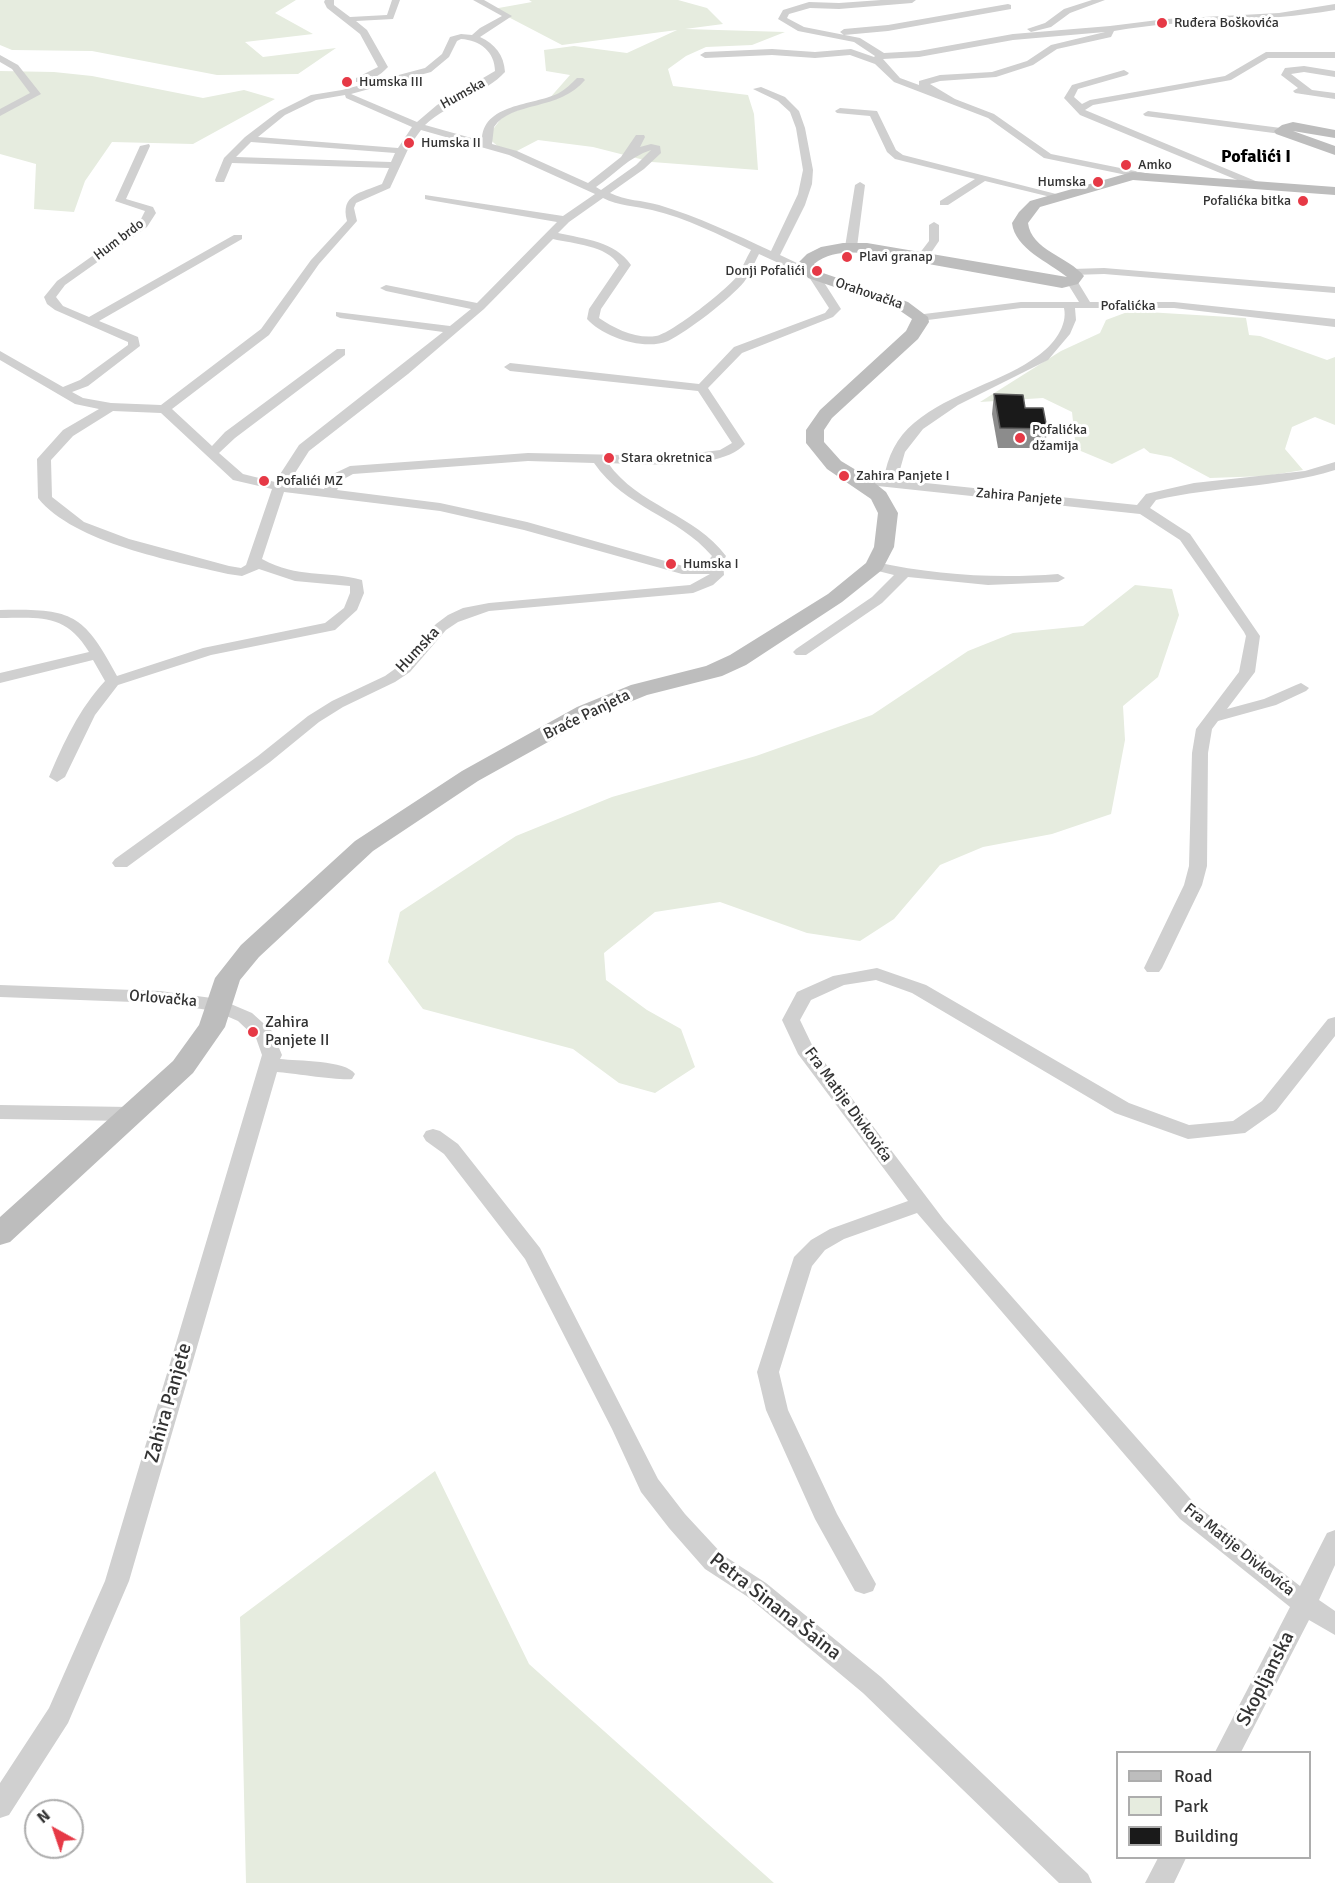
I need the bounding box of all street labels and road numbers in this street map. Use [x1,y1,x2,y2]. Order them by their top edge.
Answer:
street label: Humska [438,75,488,113]
street label: Hum brdo [91,216,147,264]
street label: Orahovačka [833,275,905,313]
street label: Pofalićka [1100,298,1156,314]
street label: Zahira Panjete [975,485,1063,509]
street label: Humska [392,623,444,677]
street label: Braće Panjeta [541,686,633,744]
street label: Orlovačka [128,986,198,1012]
street label: Fra Matije Divkovića [800,1044,896,1166]
street label: Zahira Panjete [140,1340,198,1466]
street label: Fra Matije Divkovića [1180,1499,1298,1601]
street label: Petra Sinana Šaina [704,1548,846,1666]
street label: Skopljanska [1232,1628,1300,1730]

